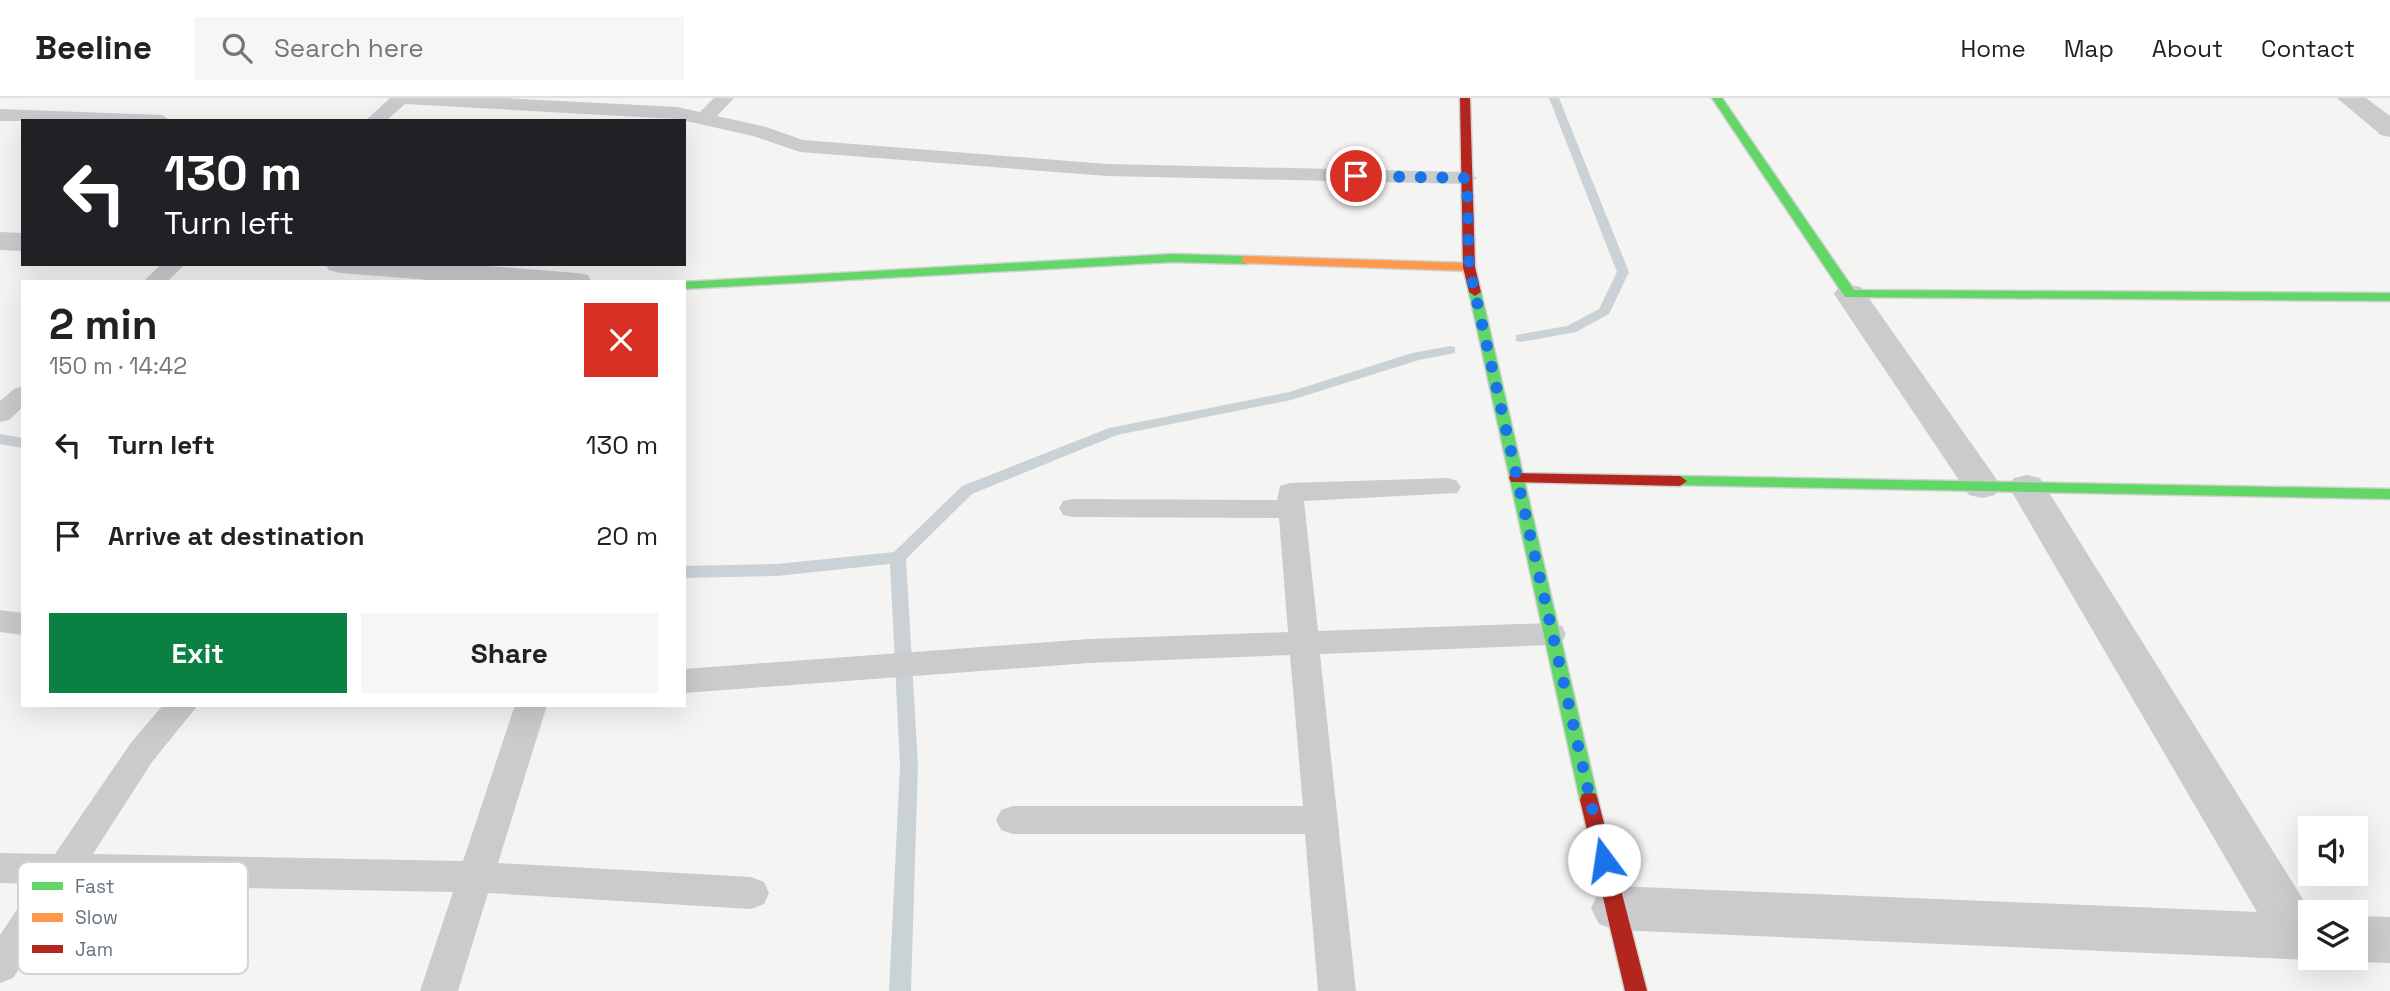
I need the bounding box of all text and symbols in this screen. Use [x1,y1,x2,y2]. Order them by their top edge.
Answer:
search box [194,17,684,80]
text: Beeline [35,27,152,69]
icon: search [218,29,256,67]
text: Search here [274,31,424,65]
text: Home [1960,33,2026,64]
text: Map [2064,33,2114,64]
text: About [2152,33,2223,64]
text: Contact [2261,33,2355,64]
text: 130 m [164,142,302,204]
pin [1326,146,1386,206]
icon: left [49,147,140,238]
icon: arrive [1337,157,1375,195]
text: Turn left [164,203,294,243]
text: 2 min [49,298,158,351]
button: close [584,303,658,377]
text: 150 m · 14:42 [49,351,187,381]
icon: left [49,426,87,464]
text: Turn left [108,428,215,462]
text: 130 m [586,428,658,462]
icon: arrive [49,517,87,555]
text: Arrive at destination [108,519,365,553]
text: 20 m [597,519,658,553]
button: Exit [49,613,347,693]
button: Share [361,613,658,693]
map controls [2298,816,2368,970]
button: sound [2298,816,2368,886]
position arrow [1567,823,1641,897]
legend [18,862,248,974]
text: Fast [75,874,115,899]
button: layers [2298,900,2368,970]
text: Slow [75,905,118,930]
text: Jam [75,937,113,962]

